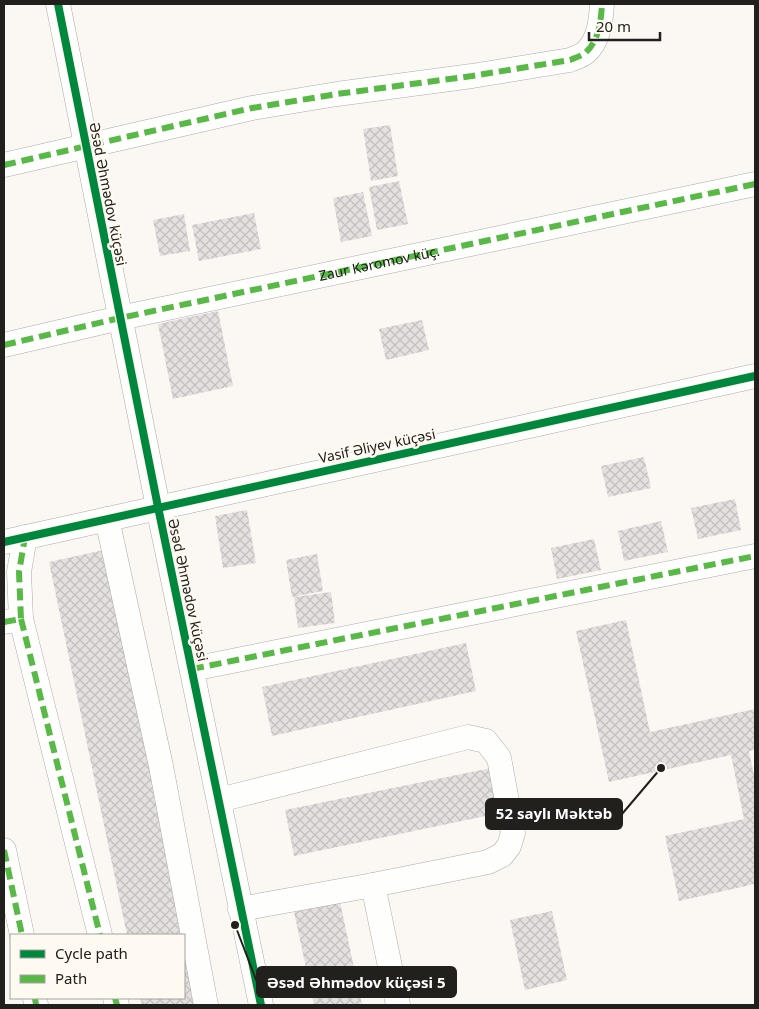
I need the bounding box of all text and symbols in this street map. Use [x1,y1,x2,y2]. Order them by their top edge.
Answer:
scale bar [589,10,660,42]
text: 20 m [596,16,631,36]
street label: Əsəd Əhmədov küçəsi [85,121,132,267]
street label: Zaur Kəromov küç. [317,241,441,285]
street label: Vasif Əliyev küçəsi [317,424,437,467]
street label: Əsəd Əhmədov küçəsi [164,517,213,663]
callout: 52 saylı Məktəb [486,799,622,829]
text: 52 saylı Məktəb [496,803,612,823]
legend [10,934,185,999]
text: Cycle path [55,943,128,963]
callout: Əsəd Əhmədov küçəsi 5 [257,967,456,997]
text: Path [55,968,87,988]
text: Əsəd Əhmədov küçəsi 5 [267,972,445,992]

